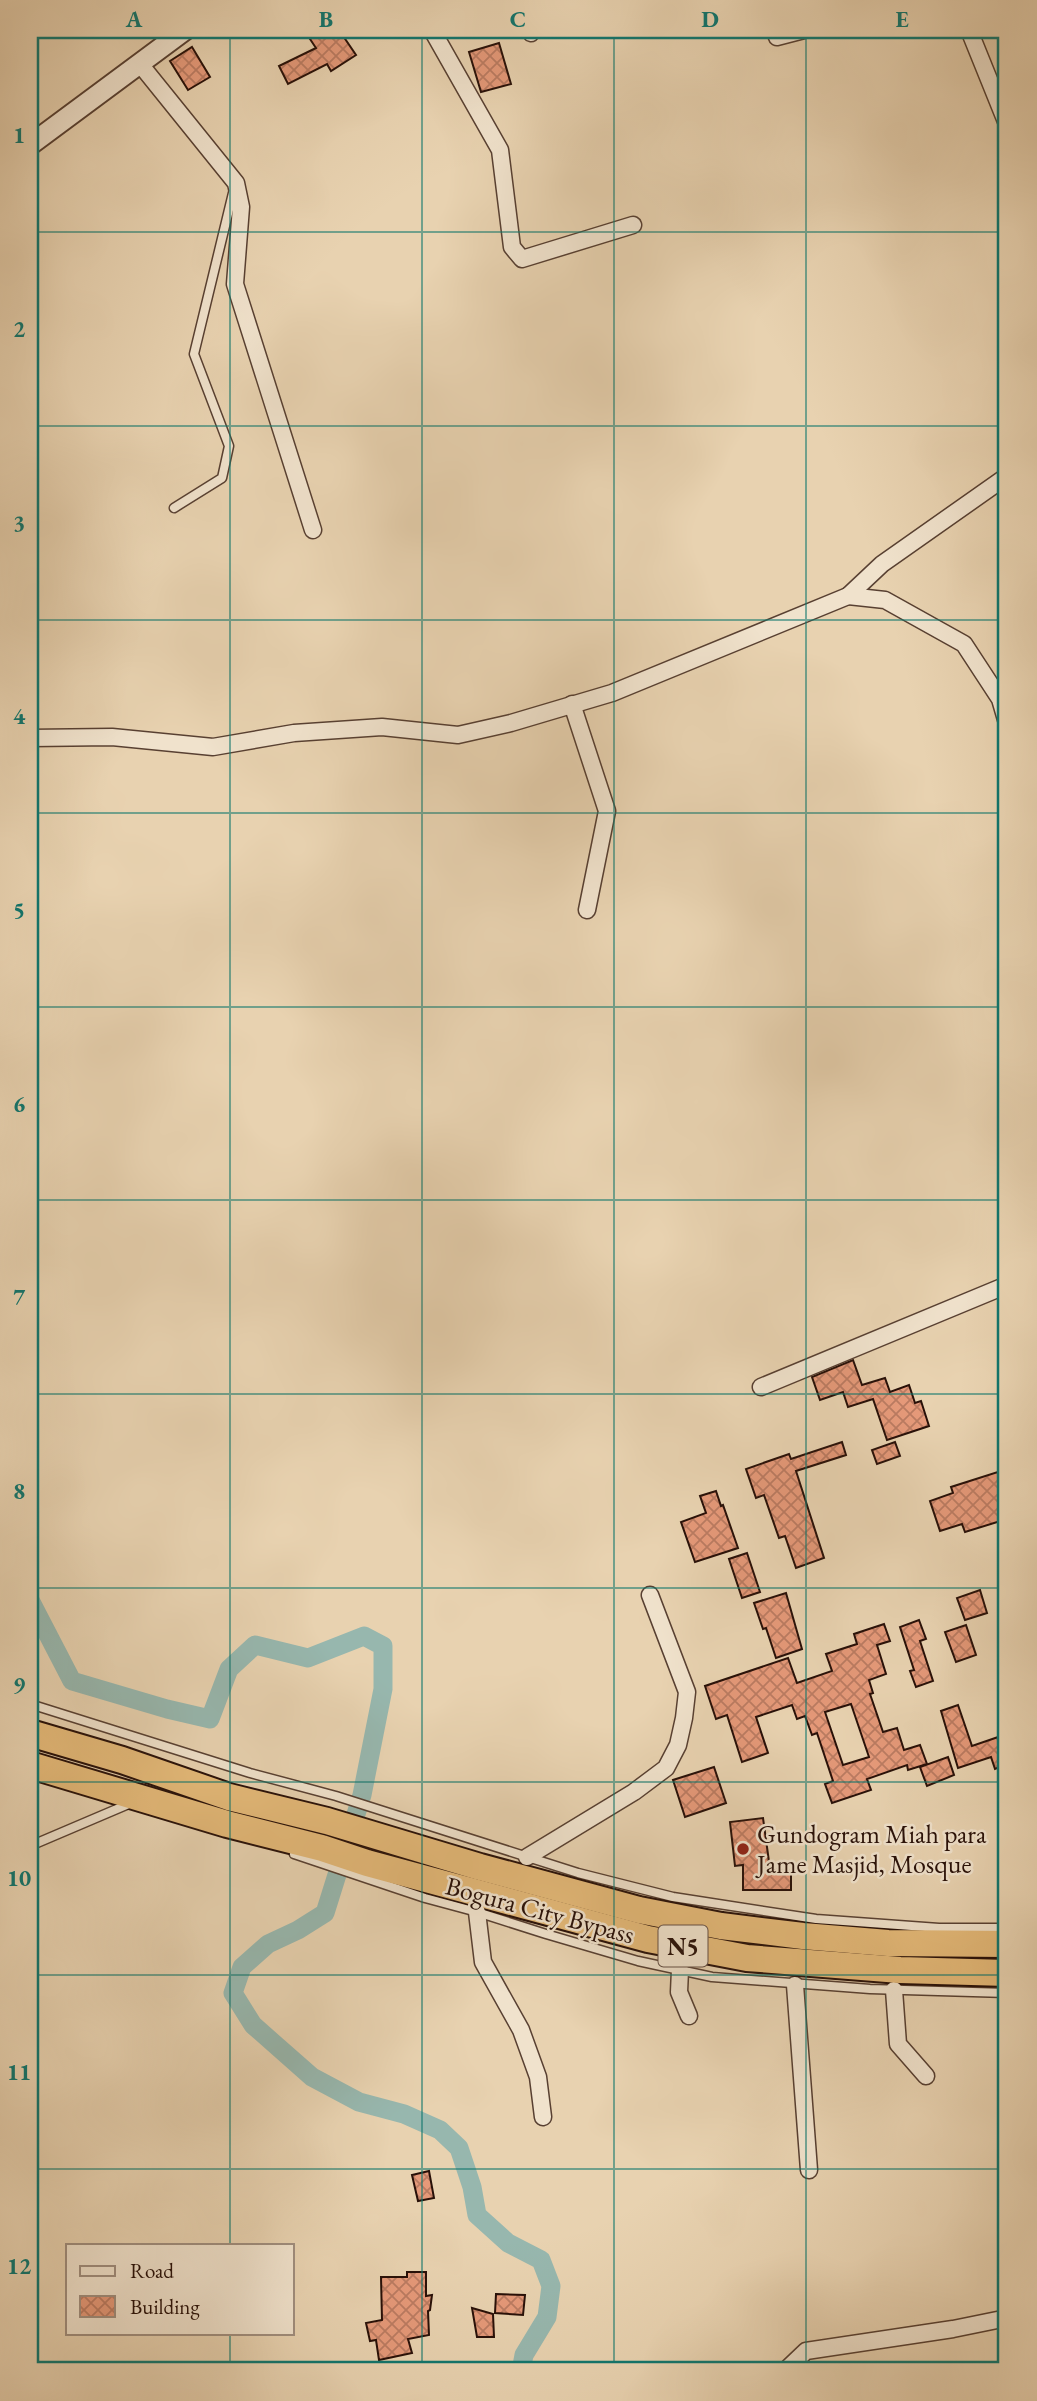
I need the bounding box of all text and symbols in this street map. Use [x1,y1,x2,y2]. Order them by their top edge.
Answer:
text: A [125,4,143,34]
text: B [319,4,333,34]
text: C [510,4,526,34]
text: D [701,4,719,34]
text: E [895,4,909,34]
text: 1 [13,120,25,150]
text: 2 [13,314,25,344]
text: 3 [13,508,25,538]
text: 4 [13,701,26,731]
text: 5 [13,895,25,925]
text: 6 [13,1089,25,1119]
text: 7 [13,1282,26,1312]
text: 8 [13,1476,25,1506]
text: 9 [13,1670,25,1700]
place label: Gundogram Miah para Jame Masjid, Mosque [755,1817,987,1881]
marker: Gundogram Miah para Jame Masjid, Mosque [735,1841,751,1857]
text: 10 [7,1863,31,1893]
street label: Bogura City Bypass [442,1869,638,1951]
road number: N5 [658,1926,708,1966]
text: 11 [7,2057,31,2087]
legend [66,2244,294,2334]
text: 12 [7,2251,31,2281]
text: Road [130,2257,174,2284]
text: Building [130,2293,200,2320]

